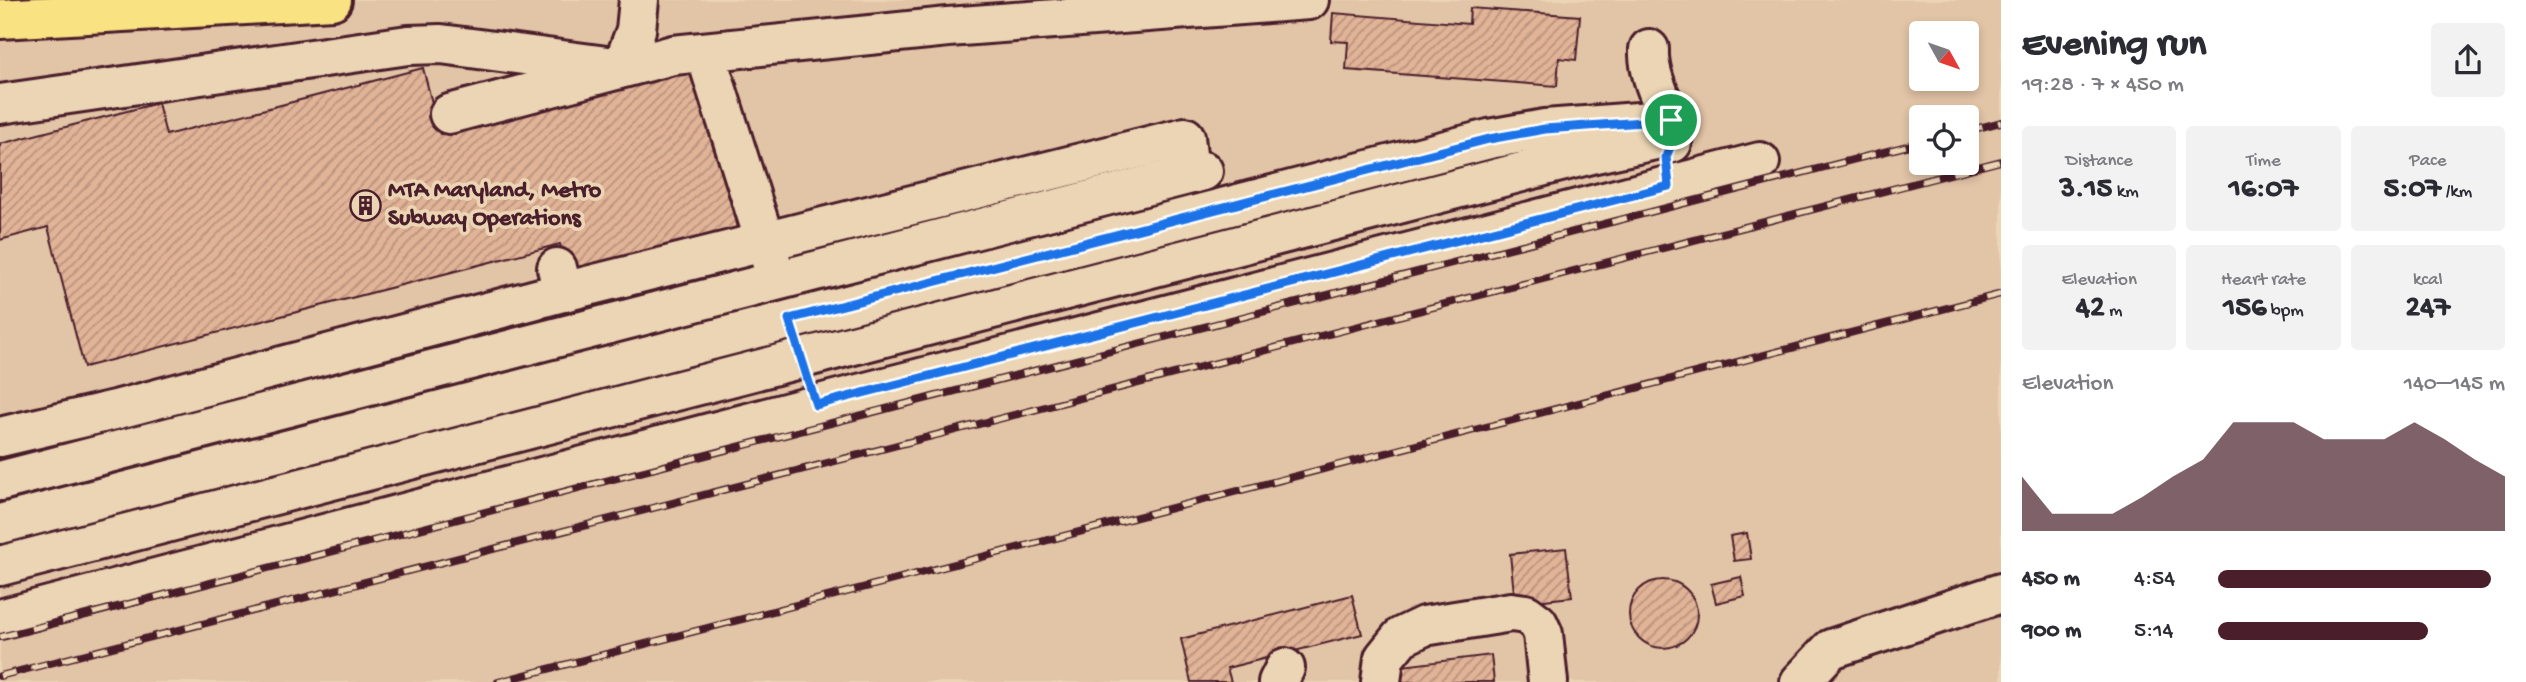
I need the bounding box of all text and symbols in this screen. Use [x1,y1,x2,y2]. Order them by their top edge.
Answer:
north arrow [1909,21,1979,91]
map controls [1909,21,1979,175]
button: share [2431,23,2505,97]
text: Evening run [2022,24,2206,68]
text: 19:28 · 7 × 450 m [2022,72,2184,99]
pin [1641,90,1701,150]
icon: arrive [1652,101,1690,139]
button: locate [1909,105,1979,175]
text: Distance [2066,150,2133,173]
text: Time [2246,150,2281,173]
text: Pace [2409,150,2446,173]
text: 3.15 [2059,173,2112,208]
text: 16:07 [2229,173,2298,208]
text: 5:07 [2383,173,2441,208]
place label: MTA Maryland, Metro Subway Operations [388,177,602,234]
text: km [2112,181,2139,204]
text: /km [2441,181,2472,204]
building icon: MTA Maryland, Metro Subway Operations [348,188,382,222]
text: Elevation [2061,269,2137,292]
text: Heart rate [2221,269,2306,292]
text: kcal [2413,269,2443,292]
text: 42 [2076,292,2105,327]
text: 156 [2223,292,2266,327]
text: 247 [2406,292,2450,327]
text: m [2105,300,2123,323]
text: bpm [2266,300,2304,323]
text: Elevation [2022,371,2113,398]
text: 140–145 m [2404,371,2505,398]
text: 450 m [2022,566,2080,593]
text: 4:54 [2134,566,2175,593]
text: 900 m [2022,618,2081,645]
text: 5:14 [2134,618,2174,645]

